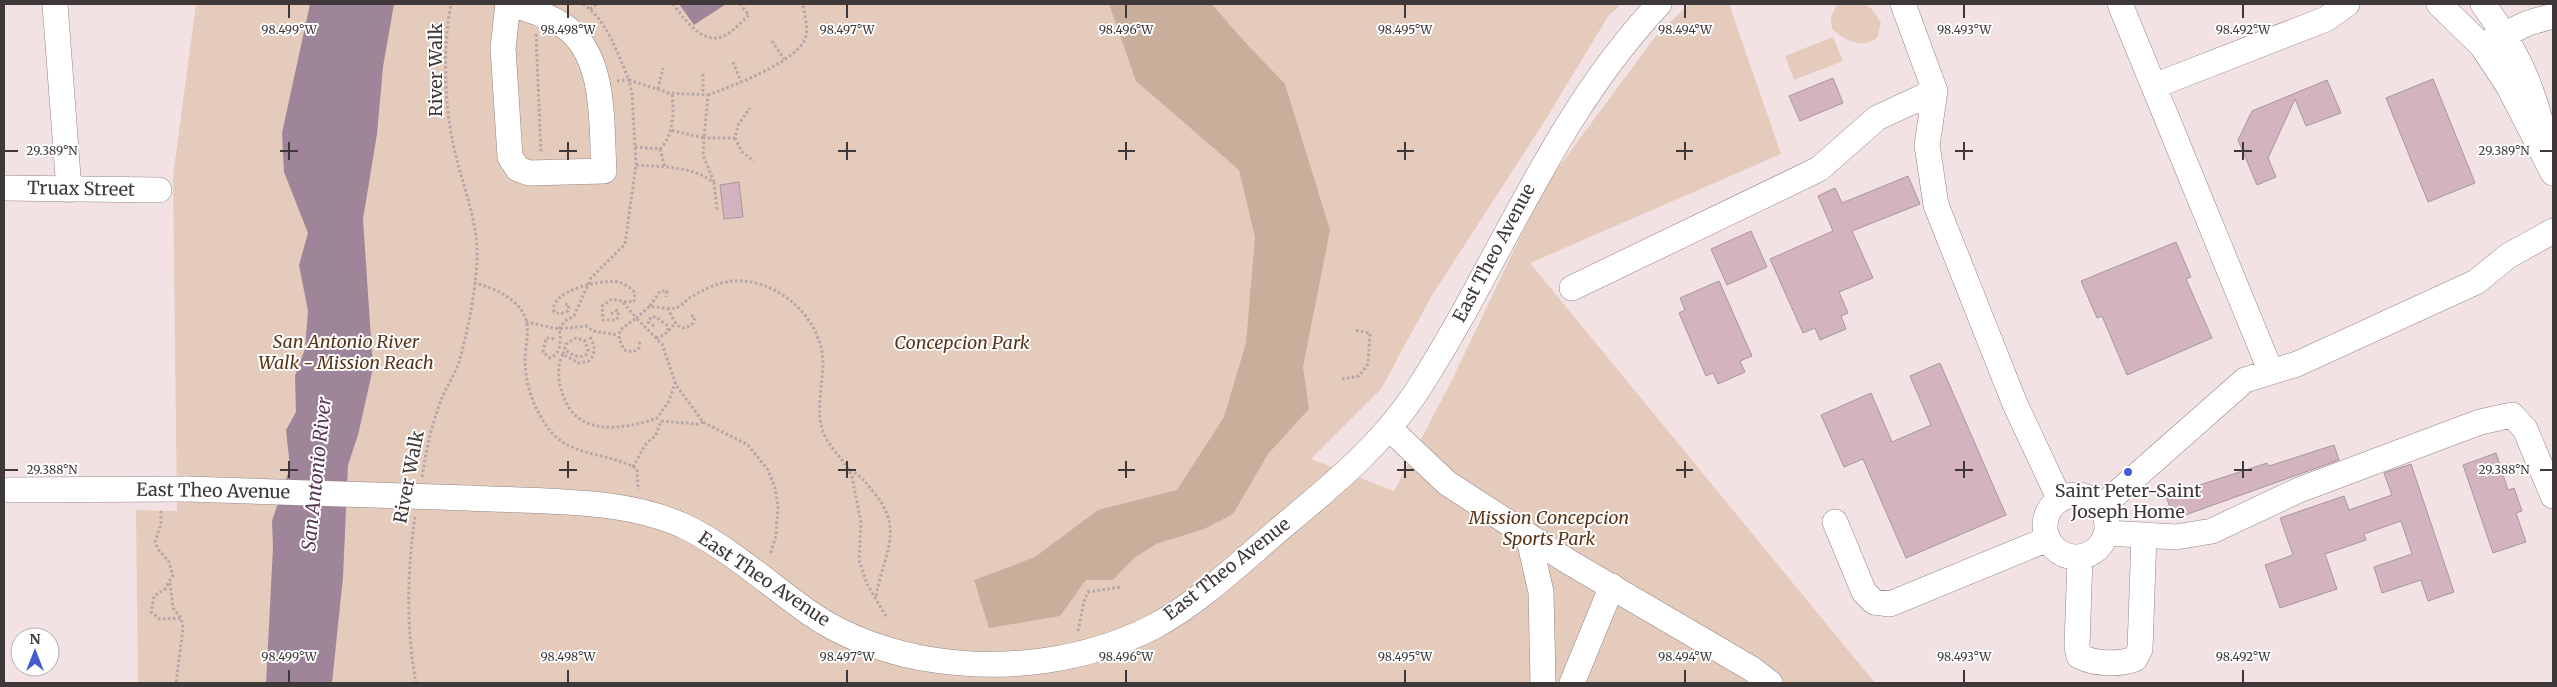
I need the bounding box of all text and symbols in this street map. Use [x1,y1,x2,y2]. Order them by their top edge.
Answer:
text: 98.499°W [261,22,318,37]
street label: River Walk [424,22,447,117]
text: 98.498°W [541,22,597,37]
text: 98.497°W [820,22,875,37]
text: 98.496°W [1099,22,1154,37]
text: 98.495°W [1378,22,1433,37]
text: 98.494°W [1658,22,1713,37]
text: 98.493°W [1937,22,1992,37]
text: 98.492°W [2216,22,2271,37]
text: 29.389°N [26,143,78,158]
text: 29.389°N [2478,143,2530,158]
street label: Truax Street [27,176,135,201]
street label: East Theo Avenue [1447,179,1540,326]
park label: San Antonio River Walk - Mission Reach [258,330,434,374]
park label: Concepcion Park [894,331,1030,354]
water label: San Antonio River [296,396,336,552]
street label: River Walk [388,428,429,525]
text: 29.388°N [26,462,78,477]
text: 29.388°N [2478,462,2530,477]
marker: Saint Peter-Saint Joseph Home [2122,466,2134,478]
street label: East Theo Avenue [136,478,290,503]
place label: Saint Peter-Saint Joseph Home [2055,479,2201,523]
park label: Mission Concepcion Sports Park [1468,506,1629,550]
street label: East Theo Avenue [1159,512,1294,625]
street label: East Theo Avenue [694,526,835,631]
north arrow [10,627,60,677]
text: N [29,630,41,648]
text: 98.499°W [261,649,318,664]
text: 98.498°W [541,649,597,664]
text: 98.497°W [820,649,875,664]
text: 98.496°W [1099,649,1154,664]
text: 98.495°W [1378,649,1433,664]
text: 98.494°W [1658,649,1713,664]
text: 98.493°W [1937,649,1992,664]
text: 98.492°W [2216,649,2271,664]

